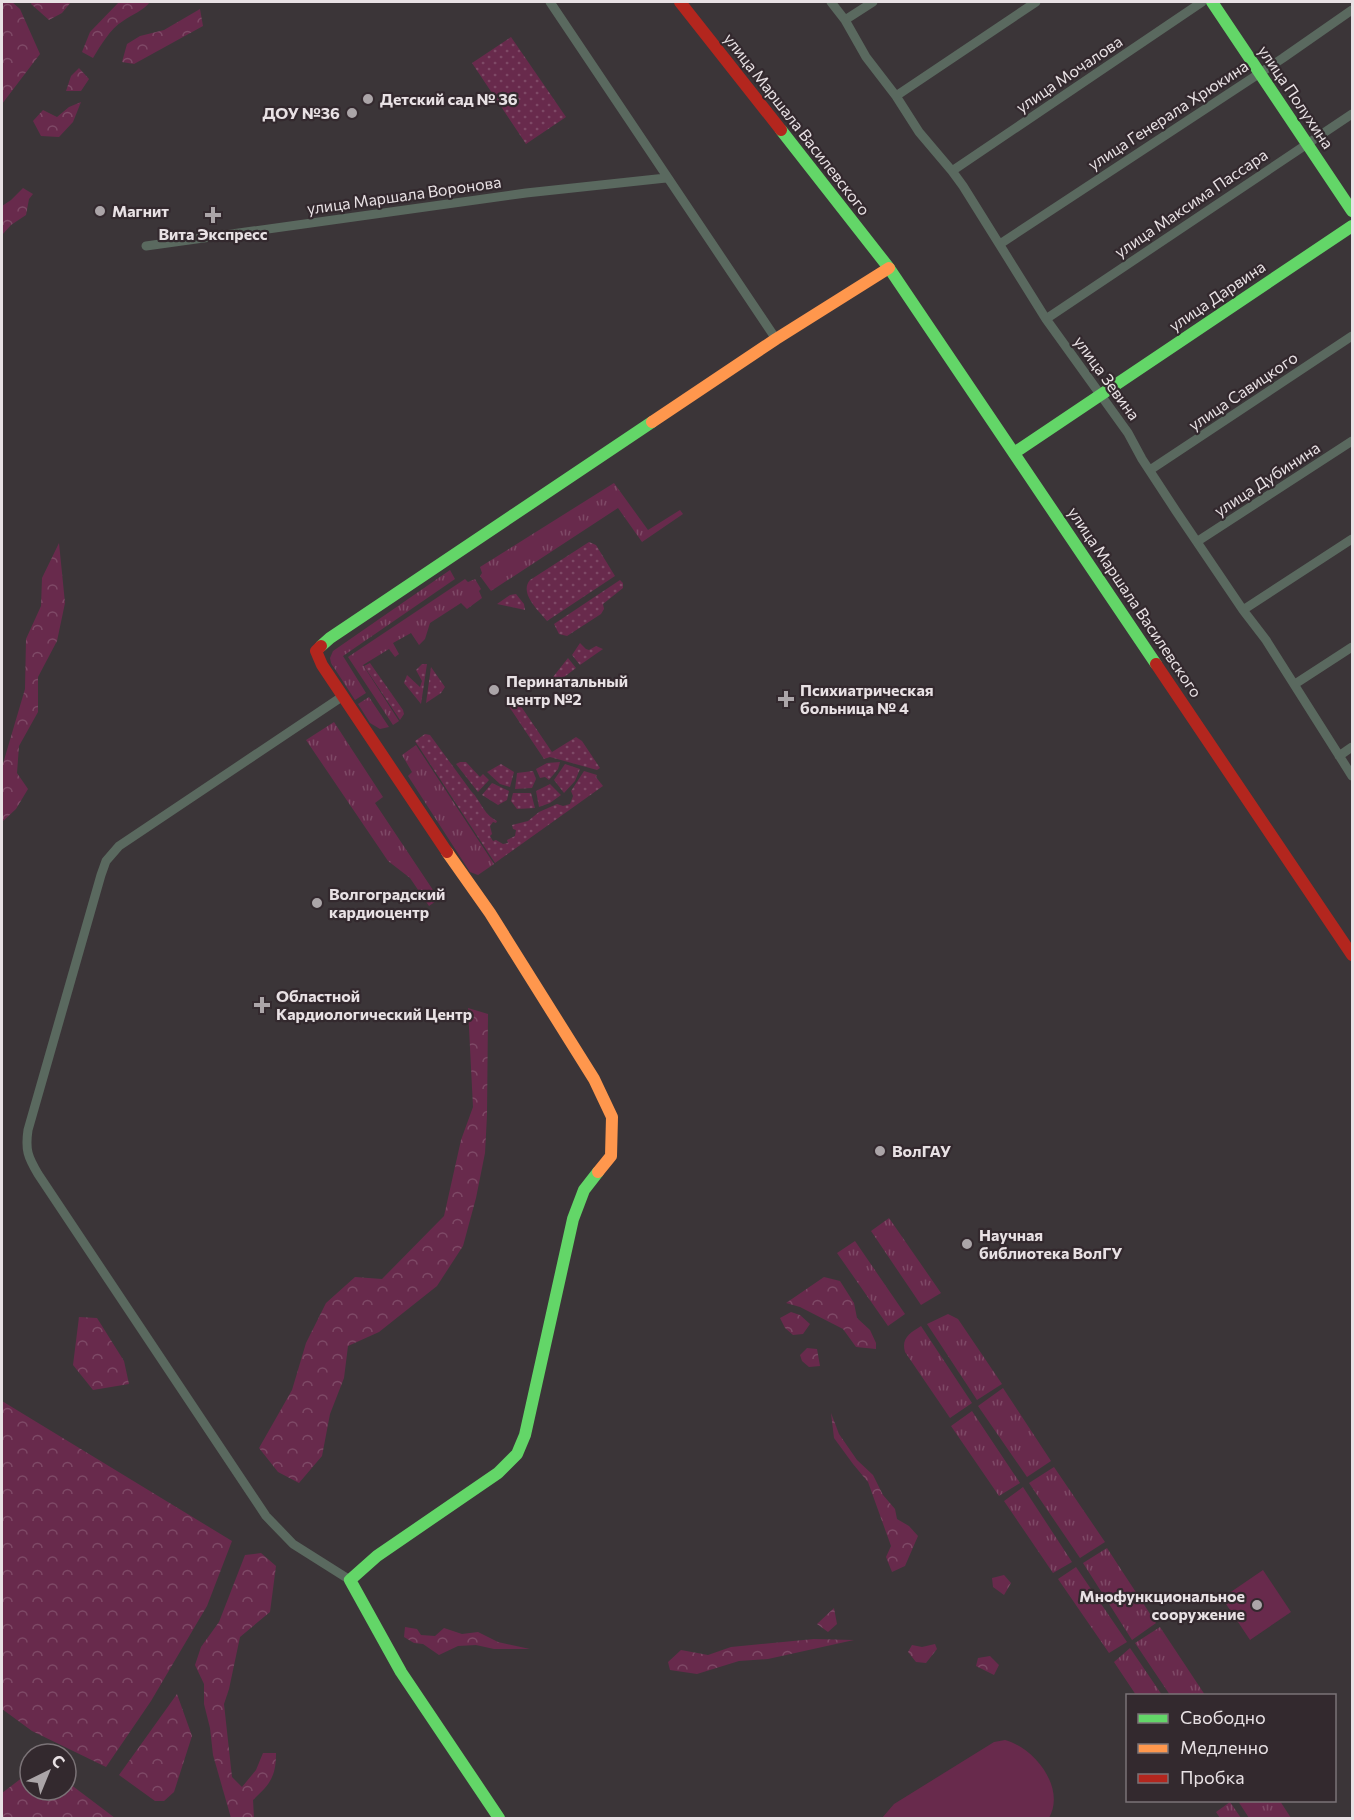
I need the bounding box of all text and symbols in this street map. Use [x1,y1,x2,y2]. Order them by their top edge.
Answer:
street label: улица Маршала Василевского [720,29,874,219]
street label: улица Мочалова [1012,31,1125,116]
street label: улица Полухина [1255,41,1338,152]
street label: улица Генерала Хрюкина [1084,56,1251,174]
place label: Детский сад № 36 [380,89,518,108]
marker: Детский сад № 36 [361,92,375,106]
place label: ДОУ №36 [262,103,340,122]
marker: ДОУ №36 [345,106,359,120]
street label: улица Максима Пассара [1111,144,1271,261]
street label: улица Маршала Воронова [306,171,502,218]
place label: Магнит [112,201,169,220]
marker: Магнит [93,204,107,218]
marker: Вита Экспресс [206,208,220,222]
place label: Вита Экспресс [158,224,268,243]
street label: улица Дарвина [1165,256,1268,335]
street label: улица Зевина [1070,332,1144,424]
street label: улица Савицкого [1185,347,1301,434]
street label: улица Дубинина [1210,437,1323,520]
street label: улица Маршала Василевского [1064,503,1206,701]
place label: Перинатальный центр №2 [506,671,628,708]
place label: Психиатрическая больница № 4 [800,680,934,717]
marker: Перинатальный центр №2 [487,683,501,697]
marker: Психиатрическая больница № 4 [777,690,795,708]
place label: Волгоградский кардиоцентр [329,884,445,921]
marker: Волгоградский кардиоцентр [310,896,324,910]
place label: Областной Кардиологический Центр [276,986,472,1023]
marker: Областной Кардиологический Центр [253,996,271,1014]
place label: ВолГАУ [892,1141,951,1160]
marker: ВолГАУ [873,1144,887,1158]
place label: Научная библиотека ВолГУ [979,1225,1123,1262]
marker: Научная библиотека ВолГУ [960,1237,974,1251]
place label: Мнофункциональное сооружение [1079,1586,1245,1623]
marker: Мнофункциональное сооружение [1250,1598,1264,1612]
legend [1126,1694,1336,1802]
text: Свободно [1180,1706,1266,1728]
text: Медленно [1180,1736,1269,1758]
north arrow [18,1742,78,1802]
text: С [48,1750,69,1771]
text: Пробка [1180,1766,1245,1788]

